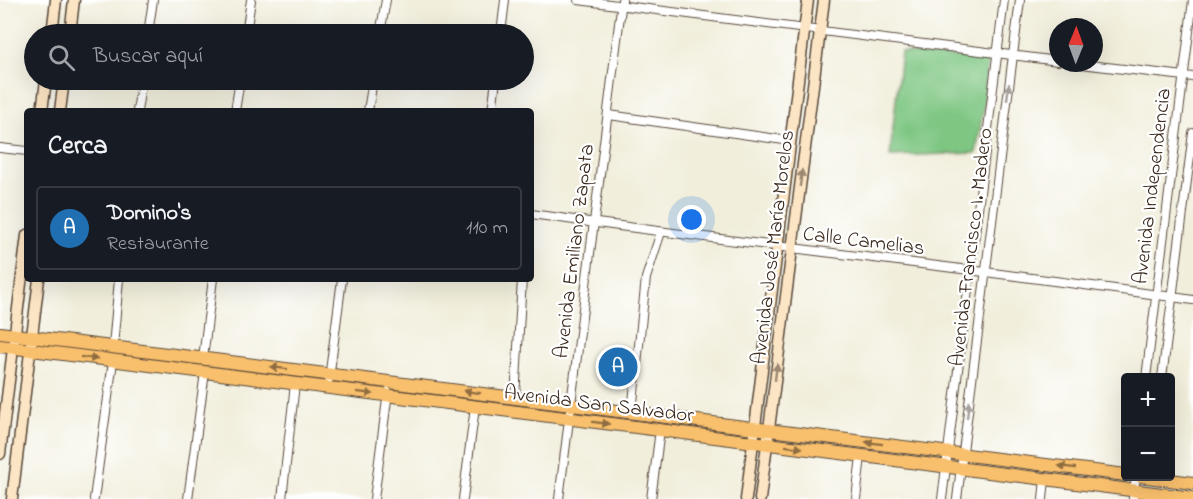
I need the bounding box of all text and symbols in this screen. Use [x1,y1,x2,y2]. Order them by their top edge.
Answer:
north arrow [1049,18,1103,72]
search box [24,24,534,90]
icon: search [45,41,78,74]
text: Buscar aquí [93,41,203,73]
one-way arrow [1003,82,1013,101]
street label: Avenida Independencia [1126,87,1180,286]
street label: Avenida Francisco I. Madero [942,126,1002,368]
text: Cerca [48,128,108,166]
street label: Avenida José María Morelos [745,128,803,366]
street label: Avenida Emiliano Zapata [547,142,603,360]
one-way arrow [796,169,806,188]
text: Domino's [107,198,191,230]
your location [677,205,706,234]
text: A [63,214,76,243]
text: 110 m [466,214,508,243]
street label: Calle Camelias [801,220,926,264]
text: Restaurante [107,230,209,259]
pin: A [598,344,638,389]
one-way arrow [79,353,98,362]
one-way arrow [771,362,781,381]
one-way arrow [269,363,288,372]
map controls [1121,373,1175,481]
button: + [1121,373,1175,427]
street label: Avenida San Salvador [502,378,696,432]
one-way arrow [356,388,375,397]
one-way arrow [463,388,482,397]
one-way arrow [964,401,973,420]
one-way arrow [591,418,610,427]
button: − [1121,427,1175,481]
one-way arrow [864,438,883,448]
one-way arrow [785,442,804,452]
one-way arrow [1058,463,1077,472]

